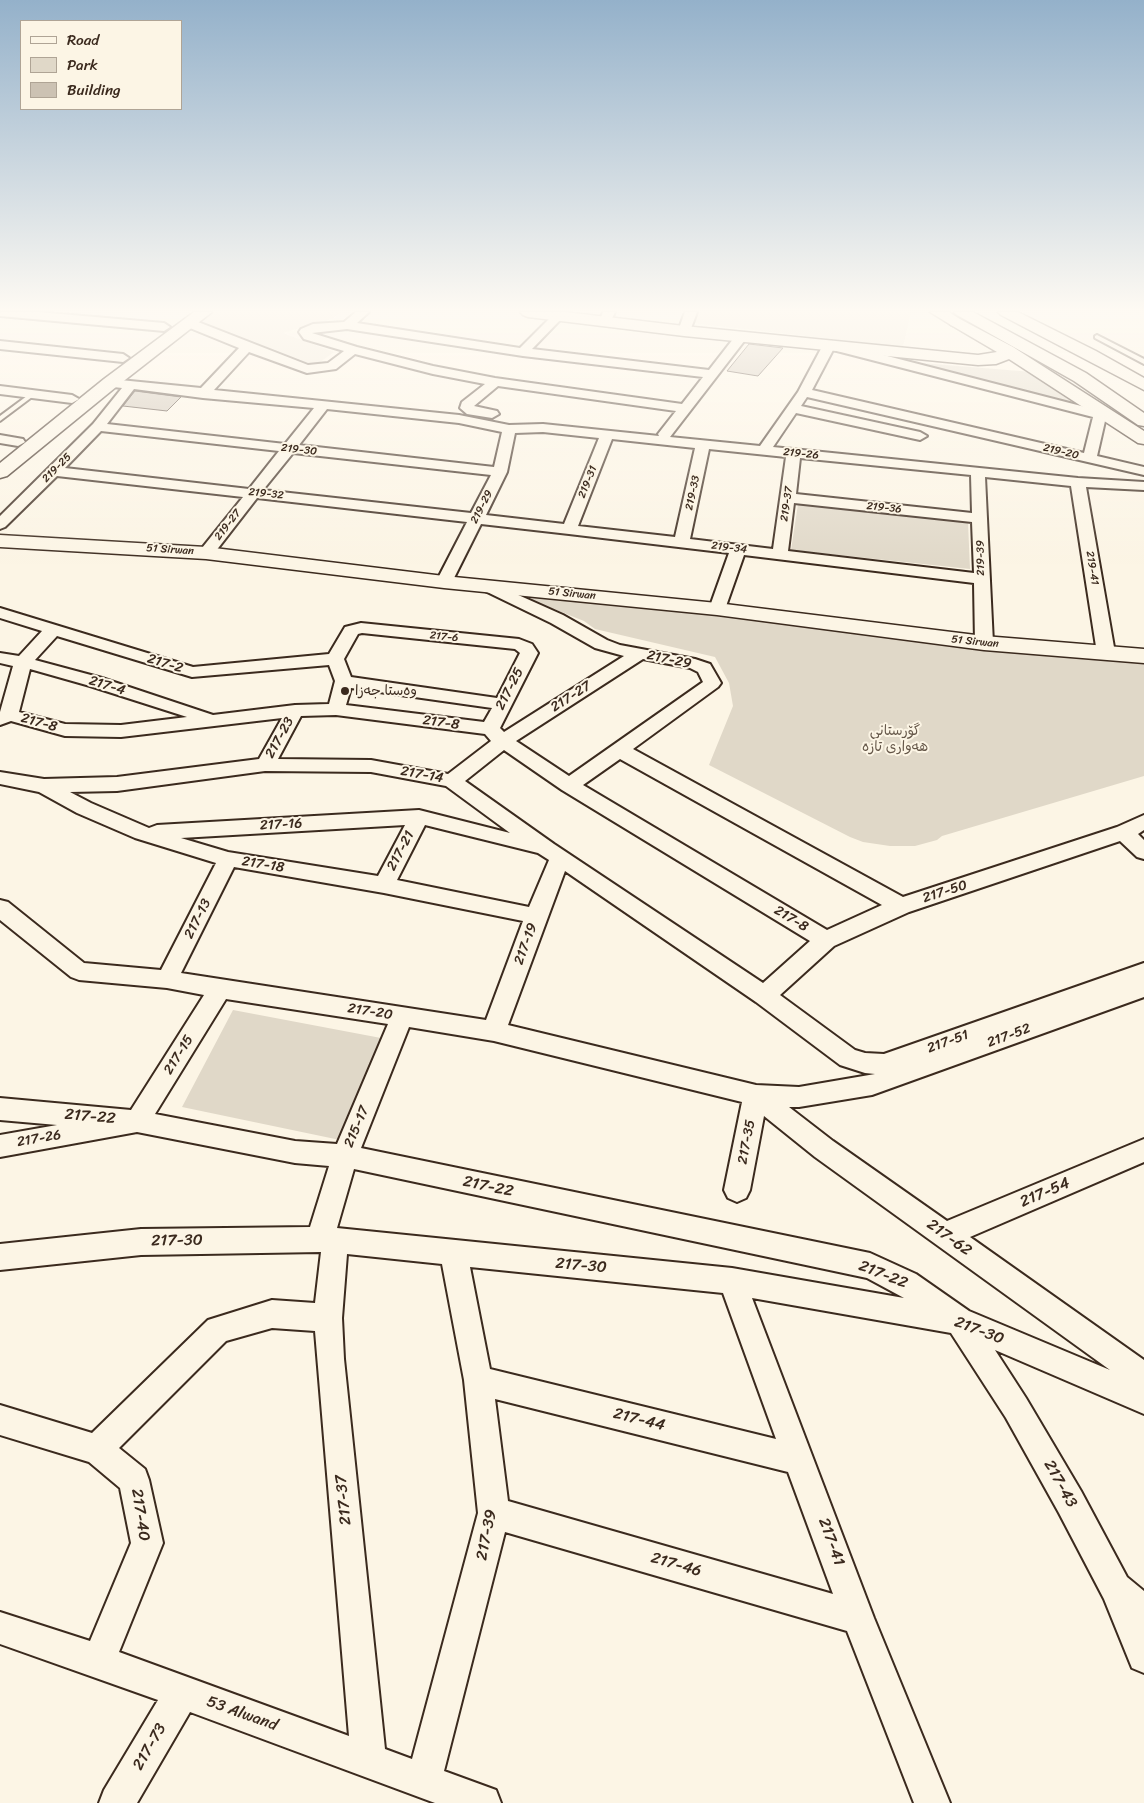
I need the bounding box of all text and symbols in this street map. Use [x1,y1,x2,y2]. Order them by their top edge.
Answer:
legend [20,20,182,110]
text: Road [67,27,99,53]
text: Park [67,52,98,78]
text: Building [67,77,121,103]
street label: 219-20 [1042,441,1080,463]
street label: 219-30 [280,442,318,458]
street label: 219-26 [783,446,819,462]
street label: 219-25 [40,451,74,485]
street label: 219-31 [576,464,600,500]
street label: 219-33 [683,475,703,511]
street label: 219-32 [248,486,284,502]
street label: 219-37 [778,486,796,522]
street label: 219-29 [468,488,496,526]
street label: 219-36 [866,500,902,516]
street label: 219-27 [212,507,244,543]
street label: 219-34 [710,539,748,557]
street label: 219-39 [974,540,988,576]
street label: 51 Sirwan [146,542,194,558]
street label: 219-41 [1083,550,1101,586]
street label: 51 Sirwan [548,585,596,603]
street label: 217-6 [429,629,459,645]
street label: 51 Sirwan [951,633,999,651]
street label: 217-29 [645,647,693,673]
street label: 217-2 [145,651,185,677]
street label: 217-25 [492,665,528,713]
street label: 217-4 [87,673,127,699]
street label: 217-27 [548,678,594,716]
place label: وەستا جەزا [355,683,417,699]
marker: وەستا جەزا [339,685,351,697]
street label: 217-8 [19,710,59,736]
street label: 217-8 [422,712,460,734]
street label: 217-23 [262,715,298,761]
park label: گۆڕستانی هەواری تازە [862,723,928,756]
street label: 217-14 [399,763,445,787]
street label: 217-16 [259,815,303,835]
street label: 217-21 [384,828,418,874]
street label: 217-18 [240,853,286,877]
street label: 217-50 [921,877,969,907]
street label: 217-13 [181,896,215,942]
street label: 217-8 [771,902,811,936]
street label: 217-19 [511,921,541,967]
street label: 217-20 [346,1000,394,1024]
street label: 217-52 [985,1020,1033,1052]
street label: 217-51 [925,1027,971,1057]
street label: 217-15 [160,1032,198,1078]
street label: 215-17 [341,1104,373,1150]
street label: 217-22 [64,1105,116,1129]
street label: 217-35 [734,1118,760,1166]
street label: 217-26 [16,1127,62,1151]
street label: 217-22 [461,1172,515,1202]
street label: 217-54 [1017,1174,1073,1212]
street label: 217-62 [923,1215,975,1261]
street label: 217-30 [151,1231,203,1251]
street label: 217-30 [554,1254,608,1278]
street label: 217-22 [856,1257,910,1293]
street label: 217-30 [951,1313,1007,1349]
street label: 217-44 [611,1404,667,1436]
street label: 217-43 [1039,1457,1081,1511]
street label: 217-37 [332,1474,356,1526]
street label: 217-40 [126,1487,154,1543]
street label: 217-39 [473,1508,501,1562]
street label: 217-41 [814,1515,848,1569]
street label: 217-46 [648,1549,704,1581]
street label: 53 Alwand [204,1692,280,1736]
street label: 217-73 [129,1720,171,1774]

